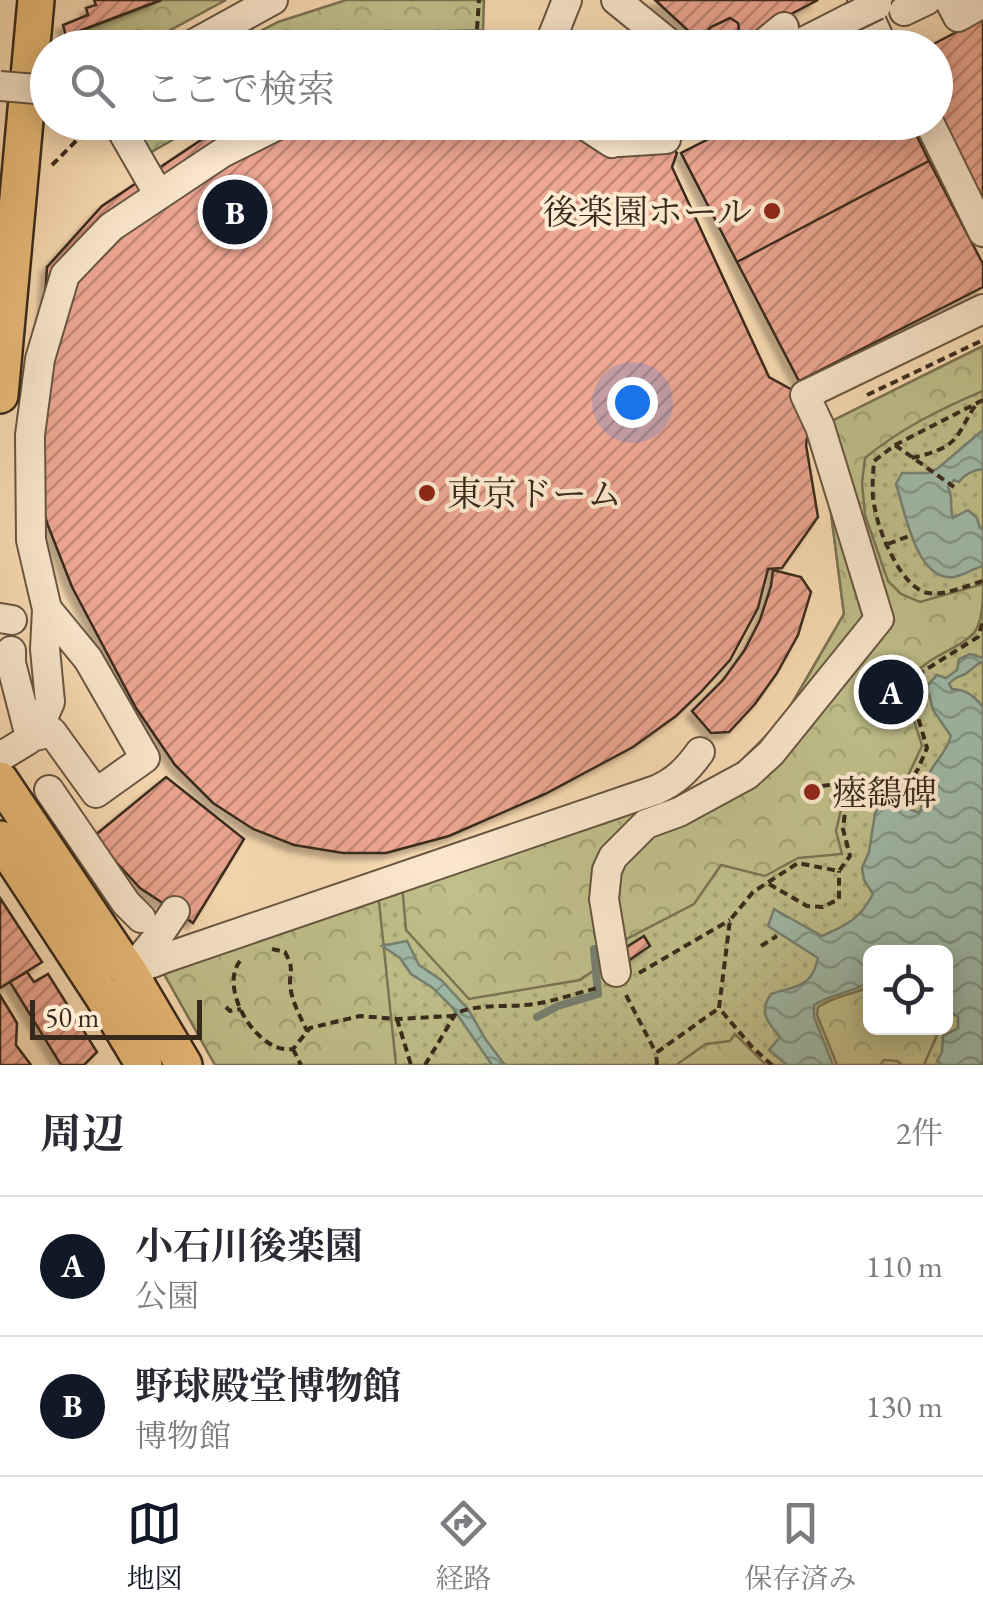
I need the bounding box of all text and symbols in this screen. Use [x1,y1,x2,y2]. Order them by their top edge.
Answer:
search box [30,30,953,140]
icon: search [65,58,120,113]
text: ここで検索 [145,64,335,113]
pin: B [202,174,268,250]
place label: 後楽園ホール [543,189,752,234]
marker: 後楽園ホール [761,200,783,222]
your location [607,377,658,428]
place label: 東京ドーム [447,471,622,516]
marker: 東京ドーム [416,482,438,504]
pin: A [858,654,924,730]
place label: 瘞鷂碑 [832,770,937,815]
marker: 瘞鷂碑 [801,781,823,803]
map controls [863,945,953,1035]
button: locate [863,945,953,1035]
scale bar [30,995,202,1040]
text: 50 m [45,999,99,1035]
text: 周辺 [40,1106,124,1161]
text: 2件 [896,1112,943,1154]
text: 小石川後楽園 [135,1221,363,1270]
text: A [61,1245,84,1287]
text: 110 m [866,1245,943,1287]
text: 公園 [135,1275,199,1317]
text: 野球殿堂博物館 [135,1361,401,1410]
text: B [62,1385,83,1427]
text: 130 m [866,1385,943,1427]
text: 博物館 [135,1415,231,1457]
tab: 地図 [126,1496,183,1596]
tab: 経路 [435,1496,492,1596]
tab: 保存済み [744,1496,857,1596]

